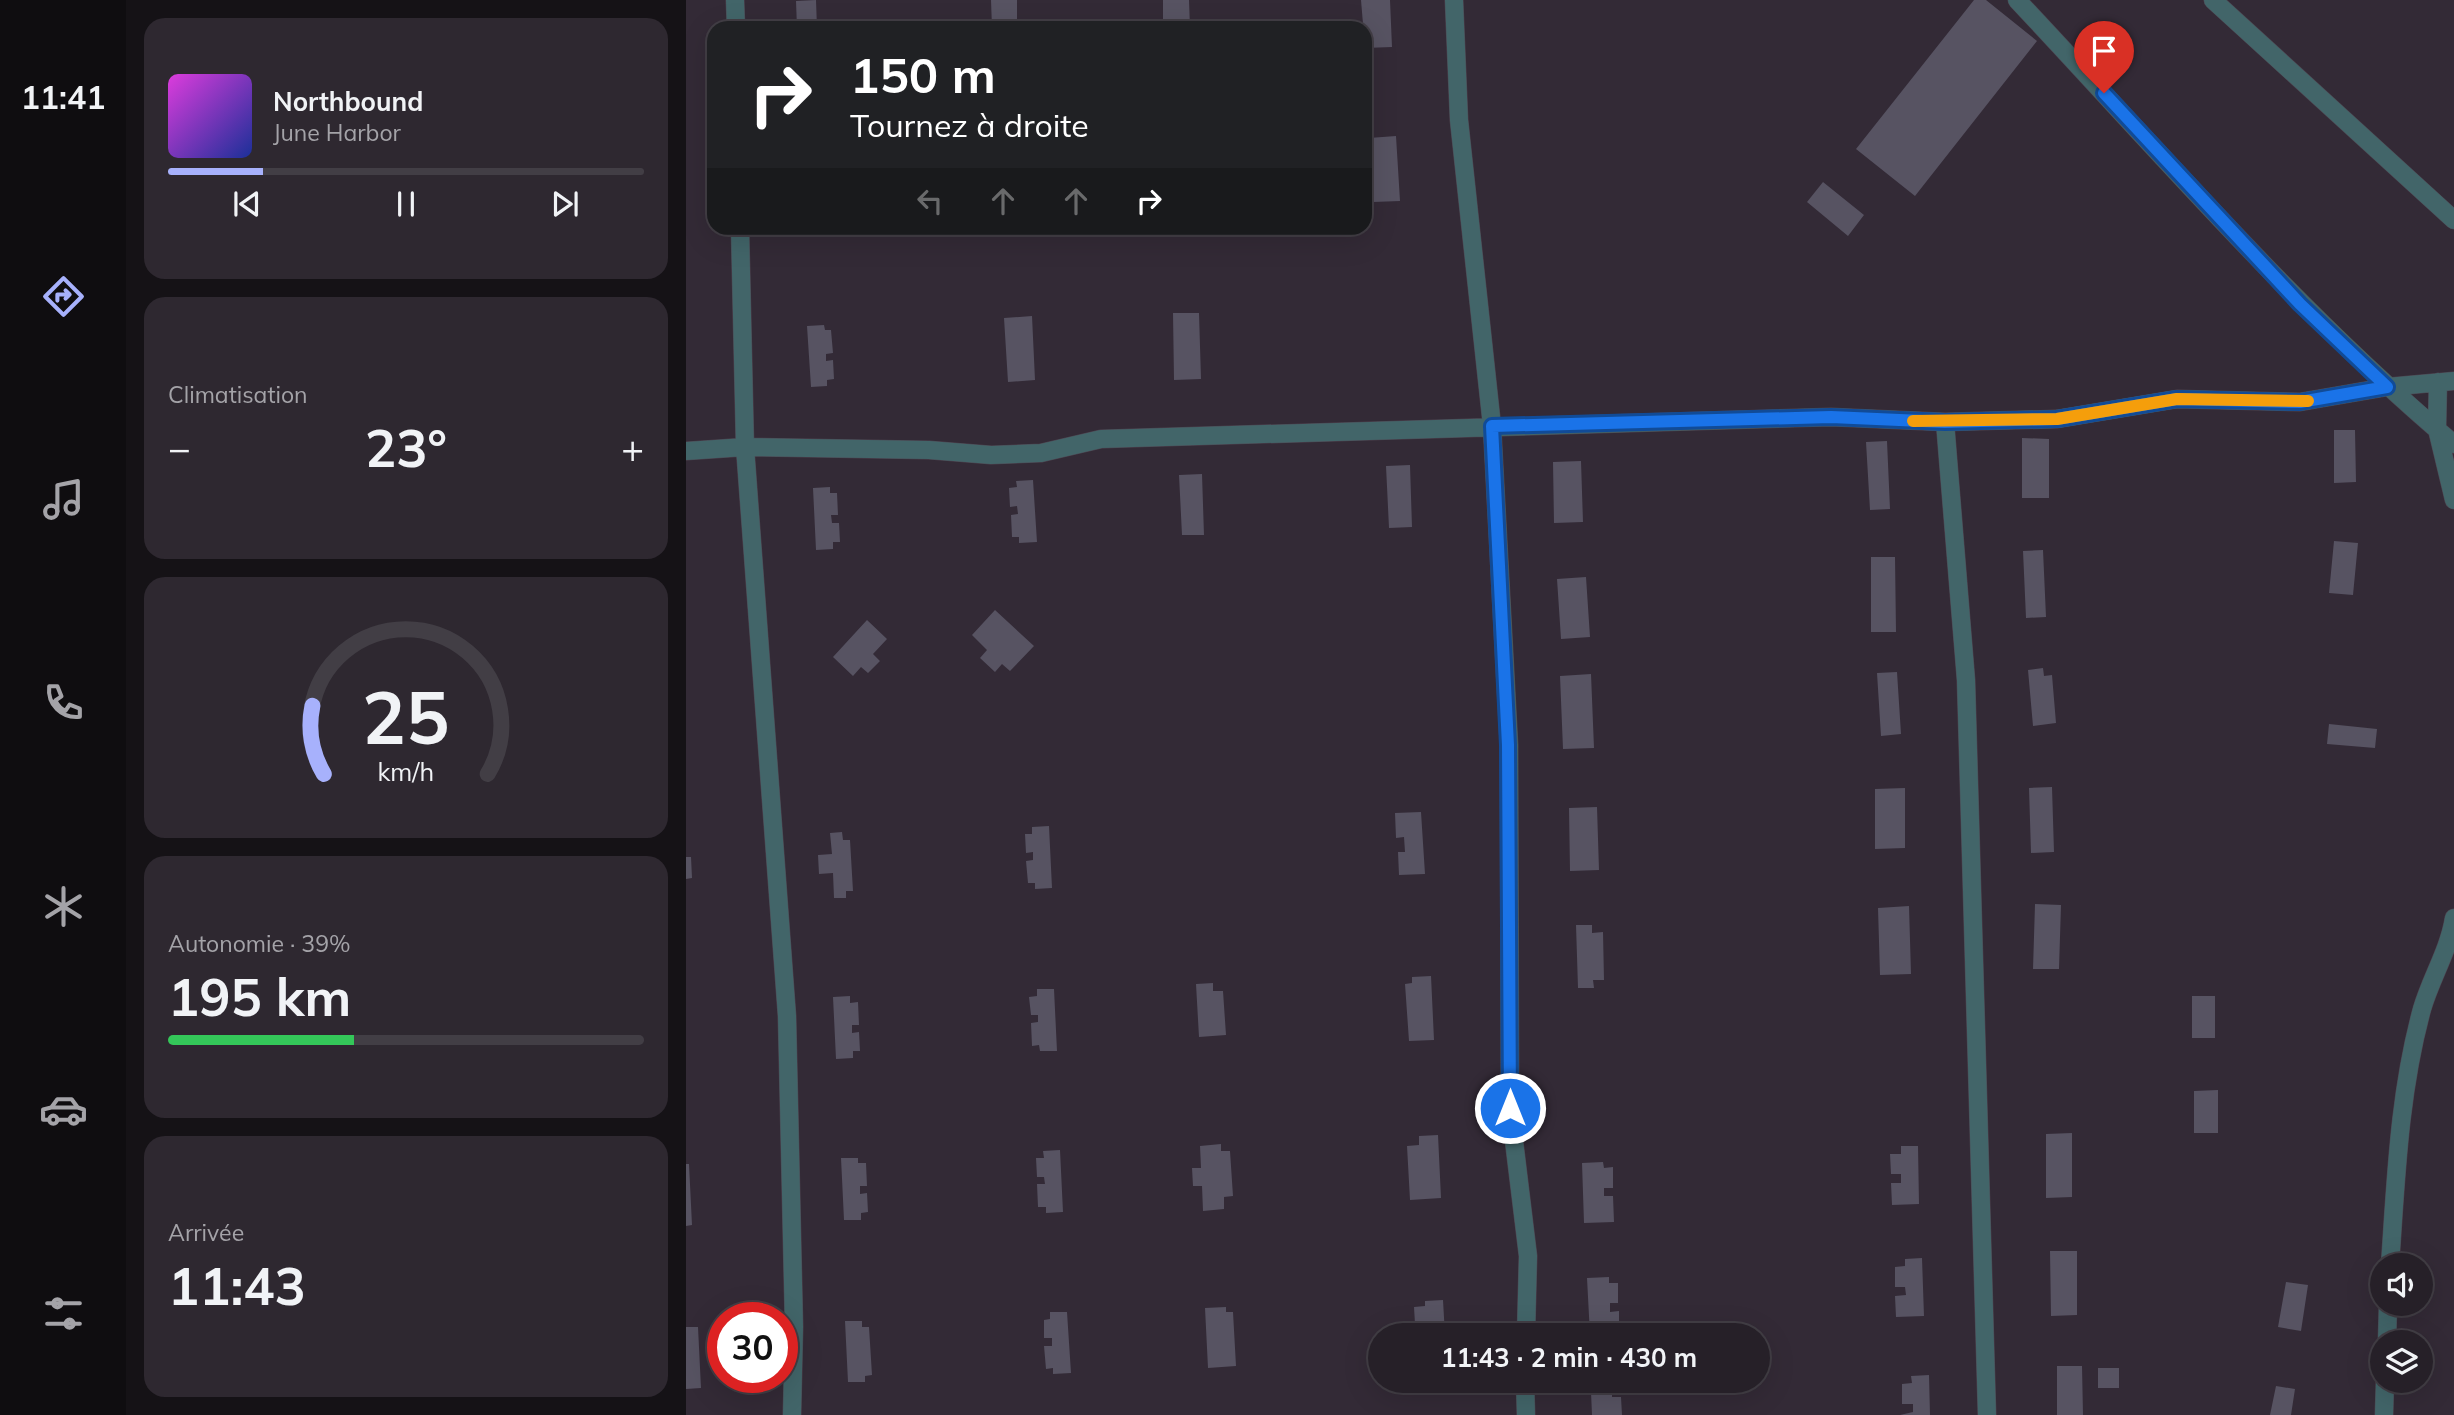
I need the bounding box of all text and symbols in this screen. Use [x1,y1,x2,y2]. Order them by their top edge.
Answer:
pin [2074,21,2134,93]
icon: arrive [2085,32,2123,70]
text: 150 m [850,44,996,105]
icon: right [735,49,826,140]
text: 11:41 [21,77,105,117]
text: Northbound [273,85,423,118]
text: Tournez à droite [850,105,1089,145]
text: June Harbor [273,118,401,147]
icon: left [911,182,949,220]
icon: ahead [984,182,1022,220]
icon: ahead [1057,182,1095,220]
icon: right [1130,182,1168,220]
icon: previous [228,185,266,223]
icon: pause [387,185,425,223]
icon: next [546,185,584,223]
icon: directions [39,272,88,321]
text: Climatisation [168,380,308,409]
text: 23° [365,415,447,480]
text: − [168,424,191,472]
text: + [621,424,644,472]
icon: music [39,475,88,524]
text: 25 [362,671,450,762]
icon: phone [39,678,88,727]
text: km/h [378,755,434,786]
icon: climate [39,882,88,931]
text: Autonomie · 39% [168,929,351,958]
text: 195 km [168,964,351,1029]
position arrow [1473,1071,1547,1145]
icon: car [39,1085,88,1134]
text: Arrivée [168,1218,244,1247]
text: 11:43 [168,1253,306,1318]
map controls [2370,1253,2433,1393]
button: sound [2370,1253,2433,1316]
icon: filters [39,1289,88,1338]
speed limit sign: 30 [707,1302,798,1393]
button: layers [2370,1330,2433,1393]
text: 11:43 · 2 min · 430 m [1441,1341,1697,1374]

